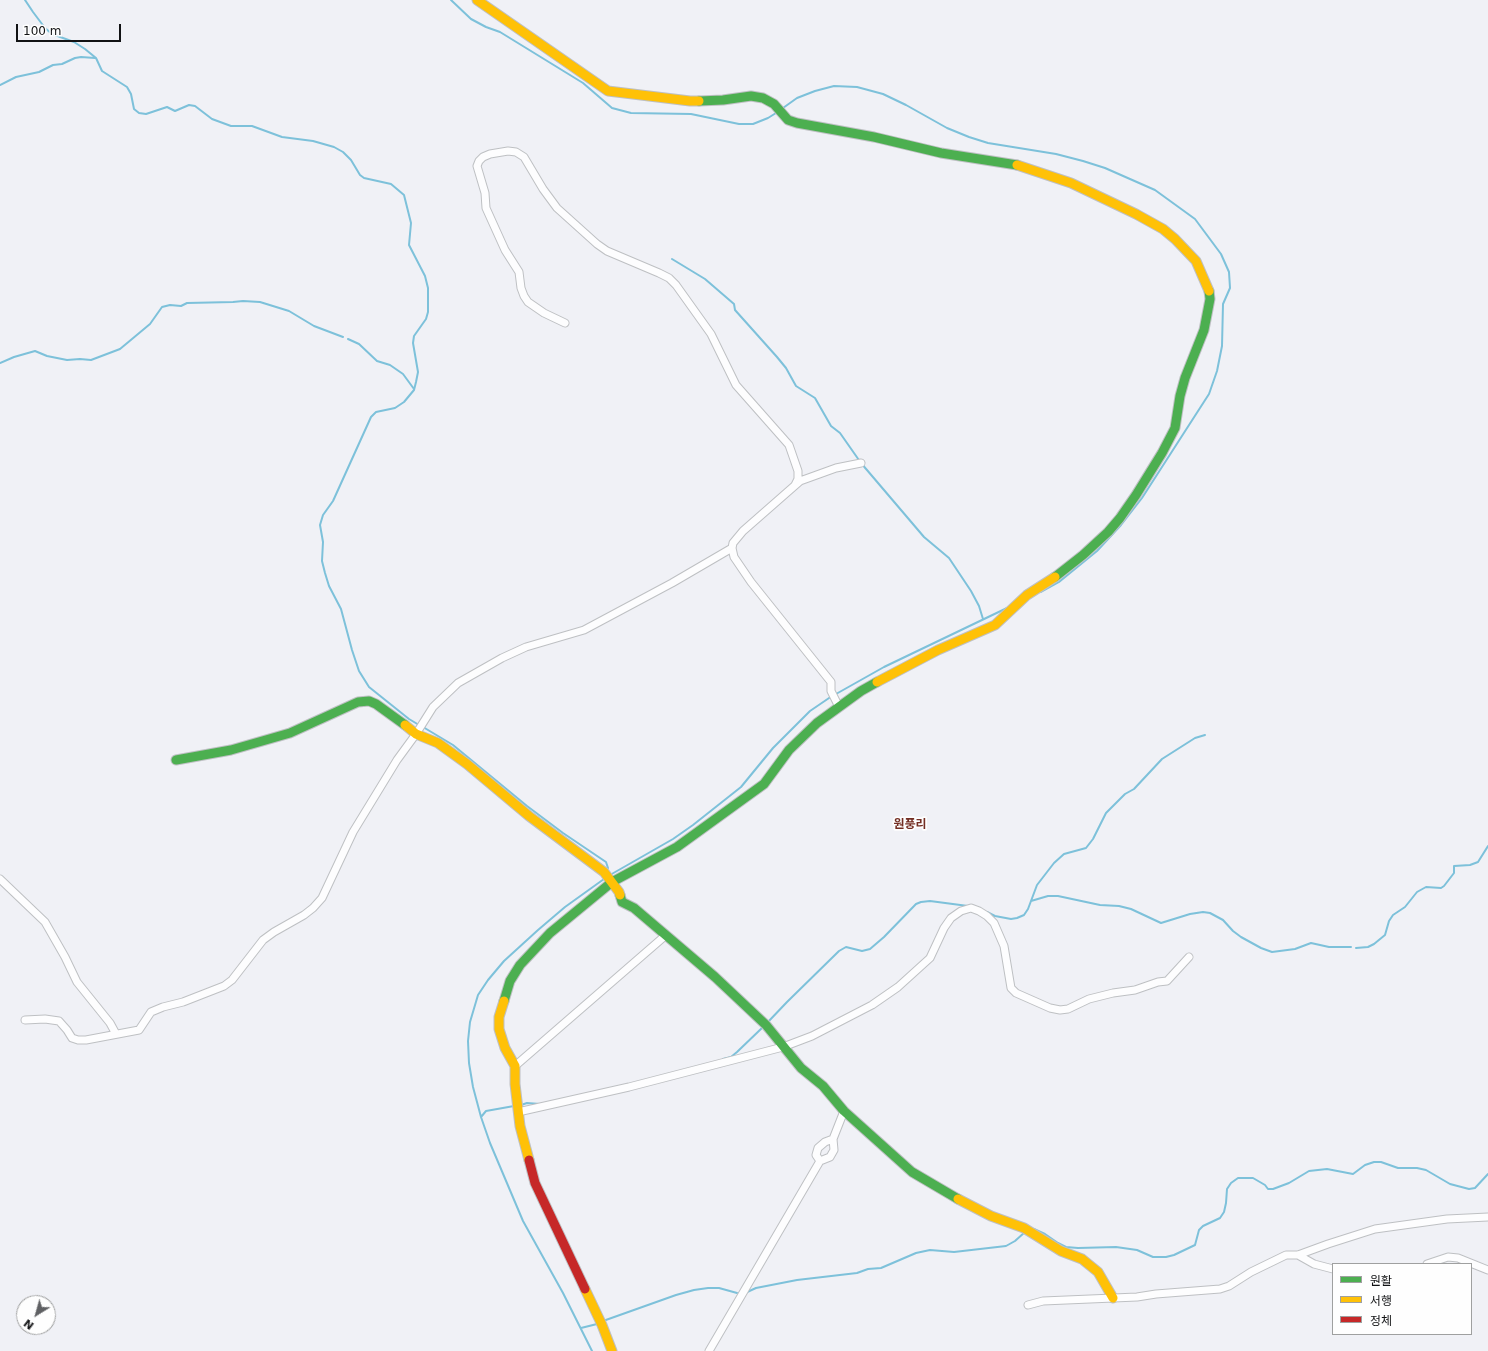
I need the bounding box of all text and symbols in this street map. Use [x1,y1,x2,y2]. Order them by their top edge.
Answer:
scale bar [18,16,123,42]
text: 100 m [23,24,61,38]
district label: 원풍리 [893,818,927,832]
legend [1332,1263,1472,1335]
text: 원활 [1370,1274,1392,1288]
text: 서행 [1370,1294,1392,1308]
north arrow [16,1295,56,1335]
text: 정체 [1370,1314,1392,1328]
text: N [21,1316,37,1332]

